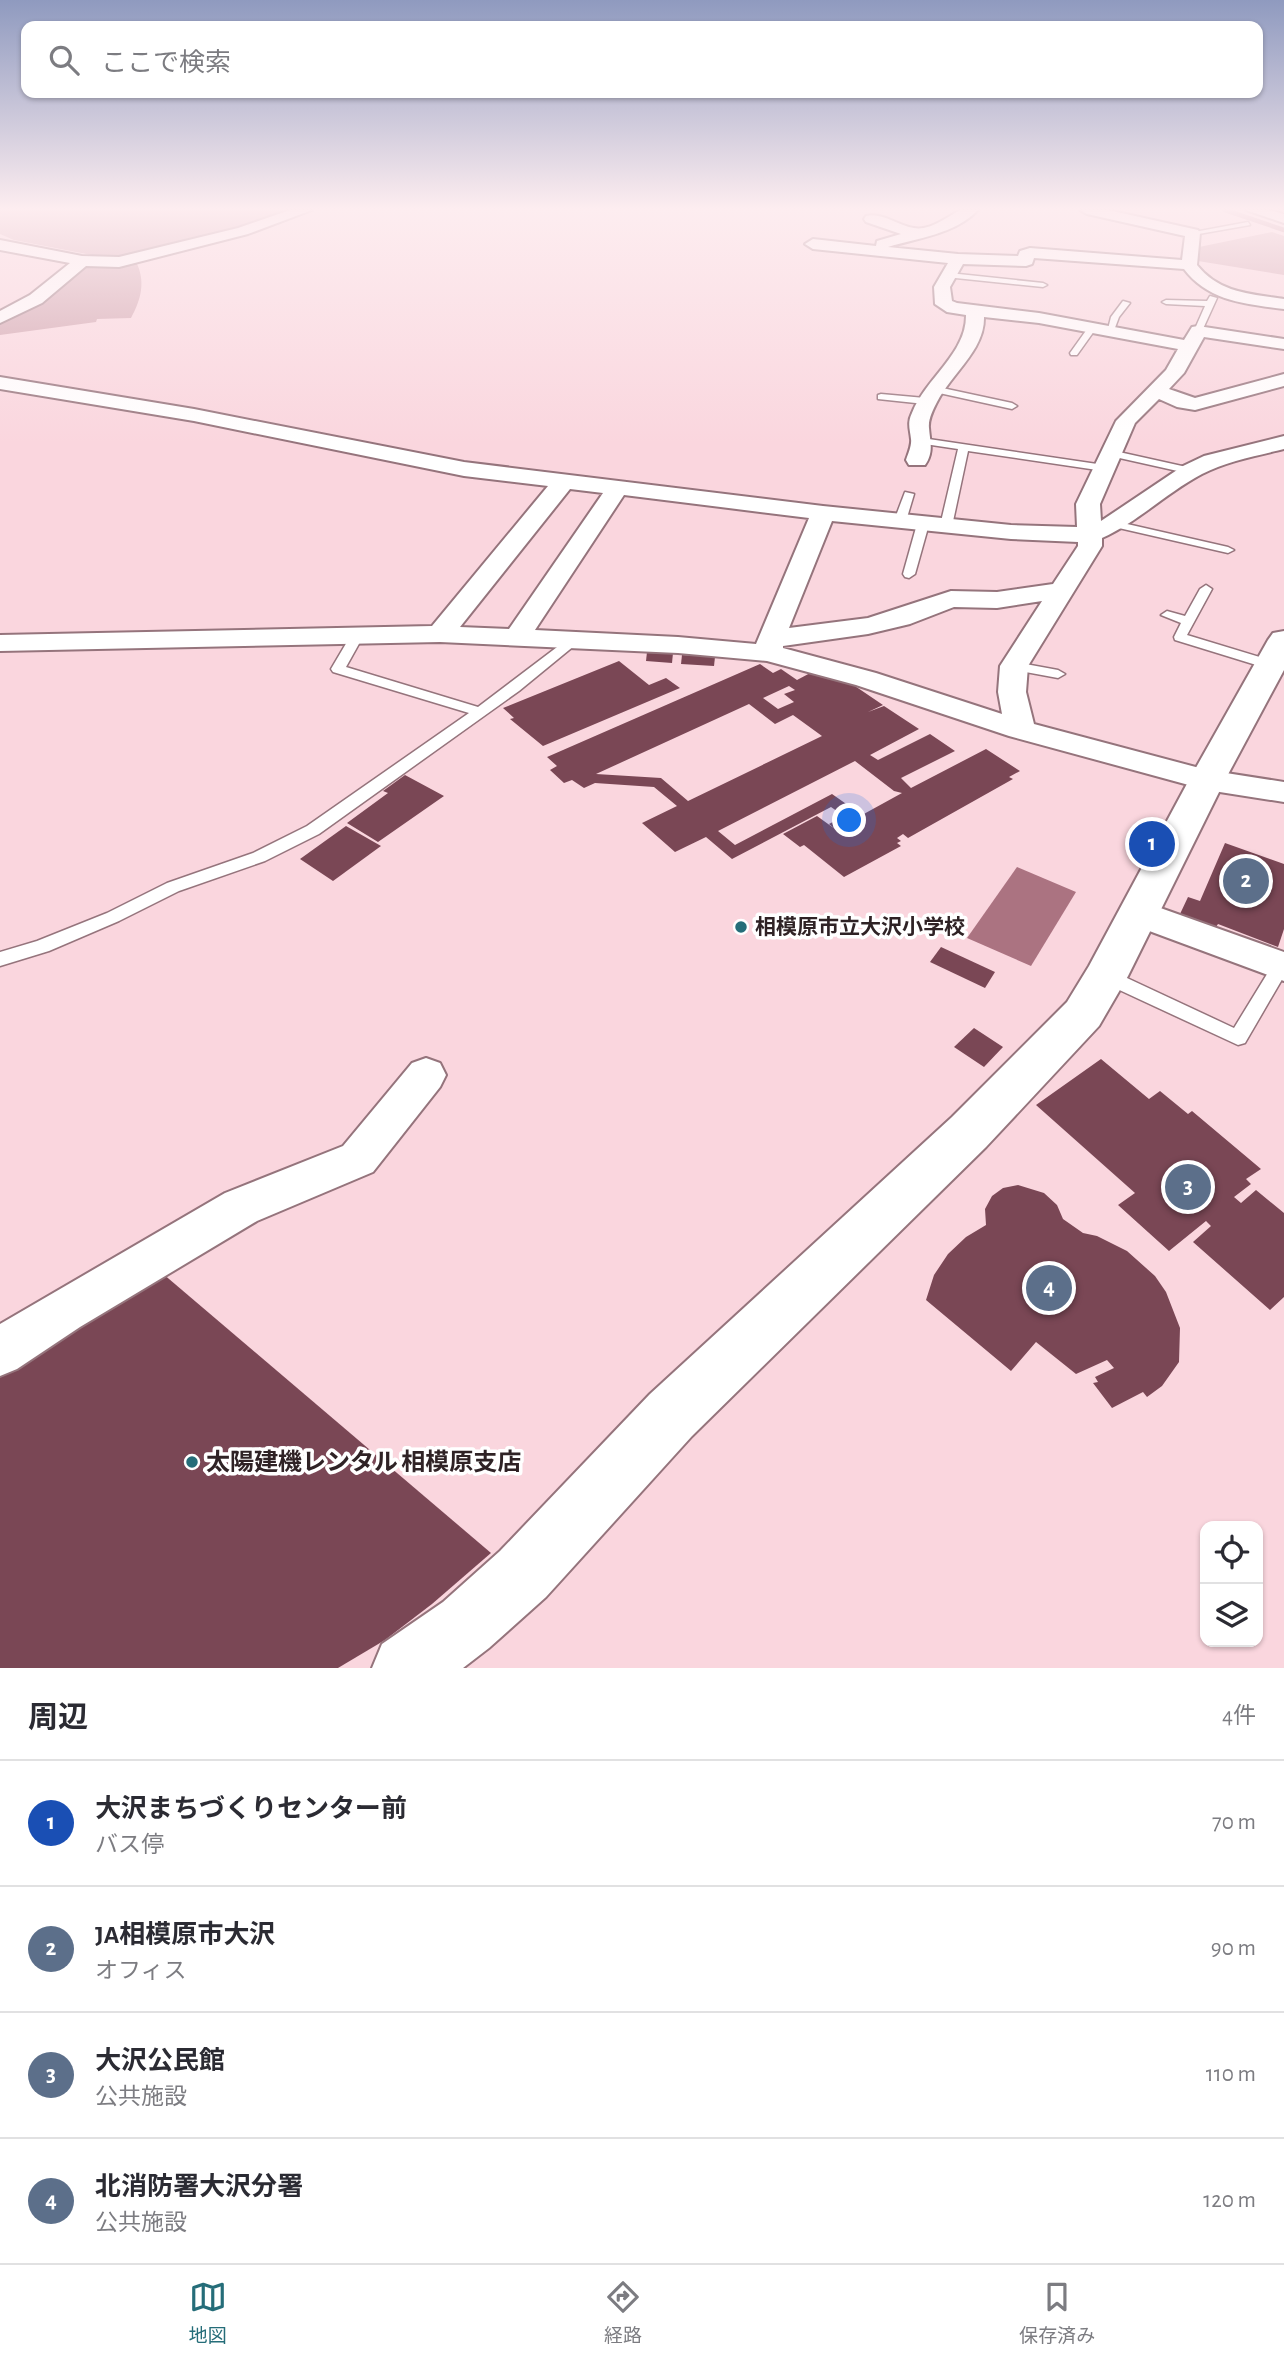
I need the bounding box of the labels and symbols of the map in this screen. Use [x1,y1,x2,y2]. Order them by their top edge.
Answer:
your location [832,803,866,837]
pin: 1 [1129,818,1175,870]
pin: 2 [1223,855,1269,907]
place label: 相模原市立大沢小学校 [755,916,965,938]
marker: 相模原市立大沢小学校 [733,919,749,935]
pin: 3 [1165,1161,1211,1213]
pin: 4 [1026,1262,1072,1314]
place label: 太陽建機レンタル 相模原支店 [206,1449,522,1475]
marker: 太陽建機レンタル 相模原支店 [184,1454,200,1470]

